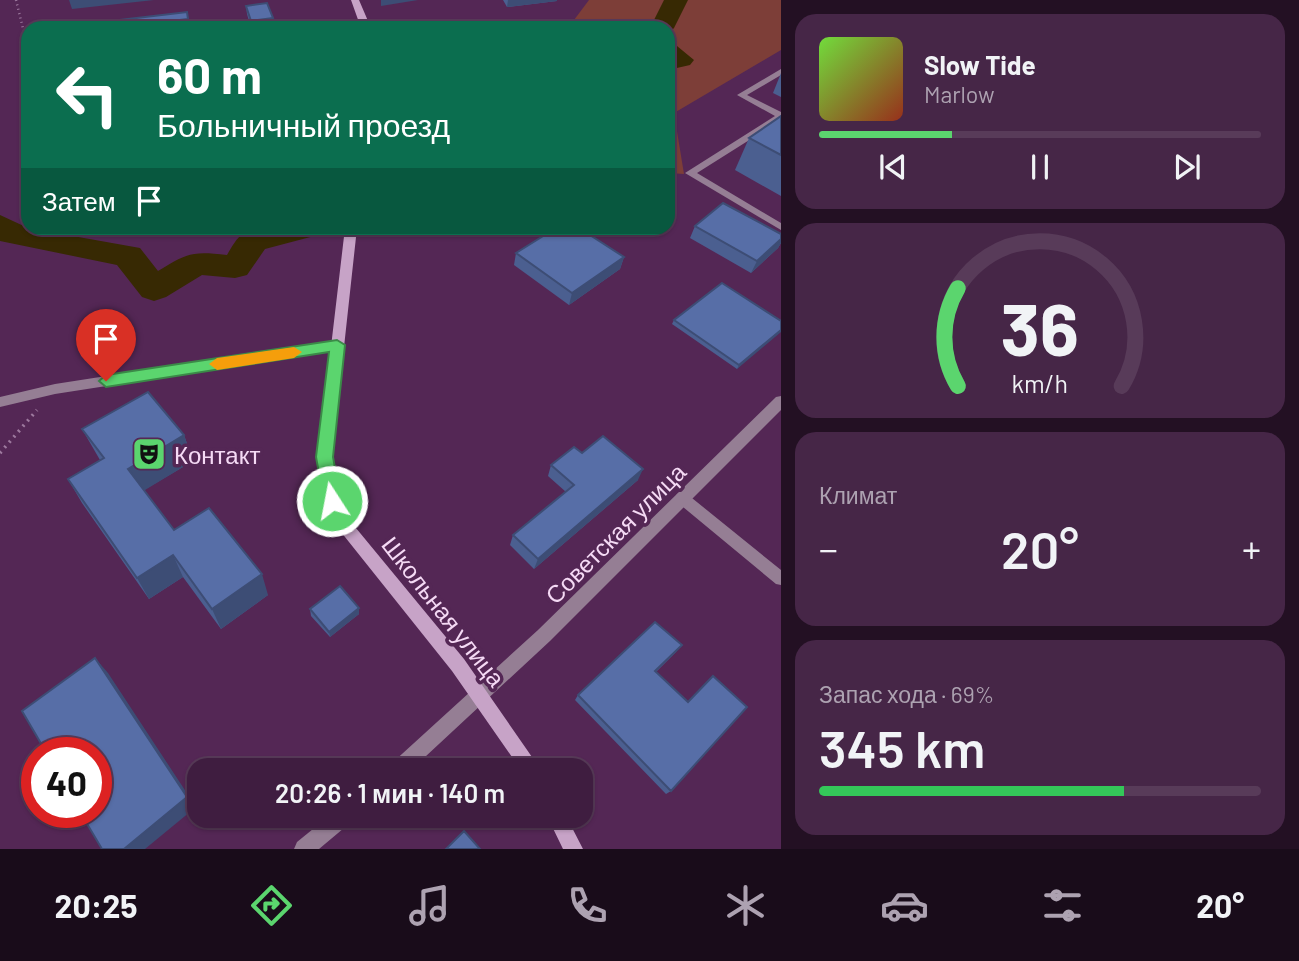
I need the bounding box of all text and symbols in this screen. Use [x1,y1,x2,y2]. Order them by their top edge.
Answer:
text: 60 m [157,45,262,104]
icon: left [42,49,133,140]
text: Slow Tide [924,49,1036,80]
text: Marlow [924,80,995,108]
text: Больничный проезд [157,105,450,143]
icon: previous [874,148,912,186]
icon: pause [1021,148,1059,186]
icon: next [1168,148,1206,186]
icon: arrive [130,182,168,220]
text: Затем [42,185,116,216]
text: 36 [1001,284,1079,372]
pin [76,309,136,381]
icon: arrive [87,320,125,358]
text: km/h [1012,368,1068,398]
theatre icon: Контакт [130,435,168,473]
place label: Контакт [174,440,260,469]
street label: Советская улица [539,456,692,609]
position arrow [295,464,369,538]
text: Климат [819,481,897,509]
text: 20° [1001,517,1079,579]
text: − [819,525,838,571]
text: + [1242,525,1261,571]
street label: Школьная улица [376,530,512,692]
text: Запас хода · 69% [819,680,994,708]
text: 345 km [819,716,985,778]
speed limit sign: 40 [21,737,112,828]
text: 20:26 · 1 мин · 140 m [275,777,505,808]
icon: directions [247,881,296,930]
icon: music [405,881,454,930]
icon: phone [563,881,612,930]
icon: climate [721,881,770,930]
icon: car [880,881,929,930]
icon: filters [1038,881,1087,930]
text: 20:25 [55,886,138,924]
text: 20° [1196,886,1244,924]

